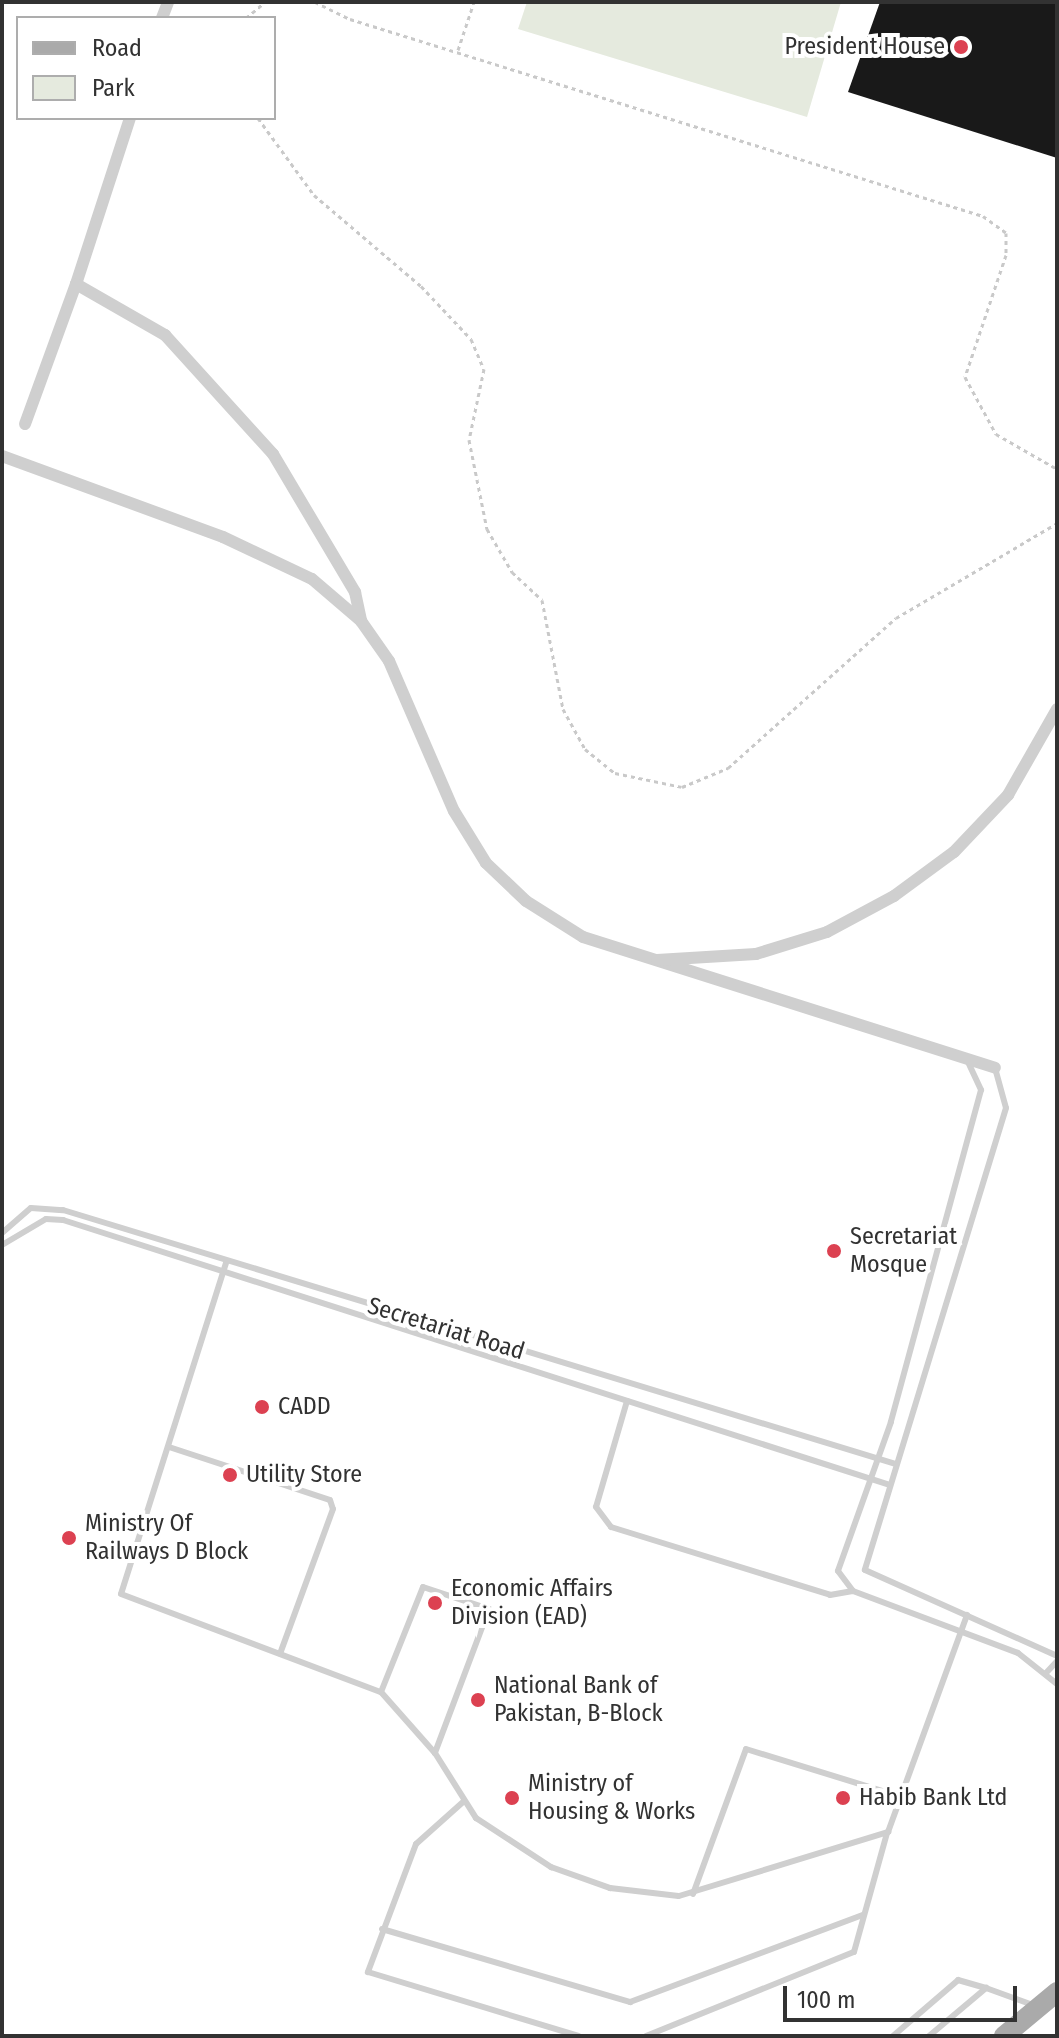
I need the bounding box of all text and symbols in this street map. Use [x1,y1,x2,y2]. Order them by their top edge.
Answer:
legend [16,16,276,120]
place label: President House [784,33,945,61]
text: Road [92,34,142,62]
marker: President House [952,38,970,56]
text: Park [92,74,135,102]
place label: Secretariat Mosque [850,1223,957,1279]
marker: Secretariat Mosque [825,1242,843,1260]
street label: Secretariat Road [364,1291,528,1367]
place label: CADD [278,1393,331,1421]
marker: CADD [253,1398,271,1416]
place label: Utility Store [246,1461,362,1489]
marker: Utility Store [221,1466,239,1484]
place label: Ministry Of Railways D Block [85,1510,248,1566]
marker: Ministry Of Railways D Block [60,1529,78,1547]
place label: Economic Affairs Division (EAD) [451,1575,613,1631]
marker: Economic Affairs Division (EAD) [426,1594,444,1612]
place label: National Bank of Pakistan, B-Block [494,1672,663,1728]
marker: National Bank of Pakistan, B-Block [469,1691,487,1709]
place label: Ministry of Housing & Works [528,1770,695,1826]
place label: Habib Bank Ltd [859,1784,1007,1812]
marker: Ministry of Housing & Works [503,1789,521,1807]
marker: Habib Bank Ltd [834,1789,852,1807]
scale bar [787,1970,1021,2020]
text: 100 m [797,1986,855,2014]

